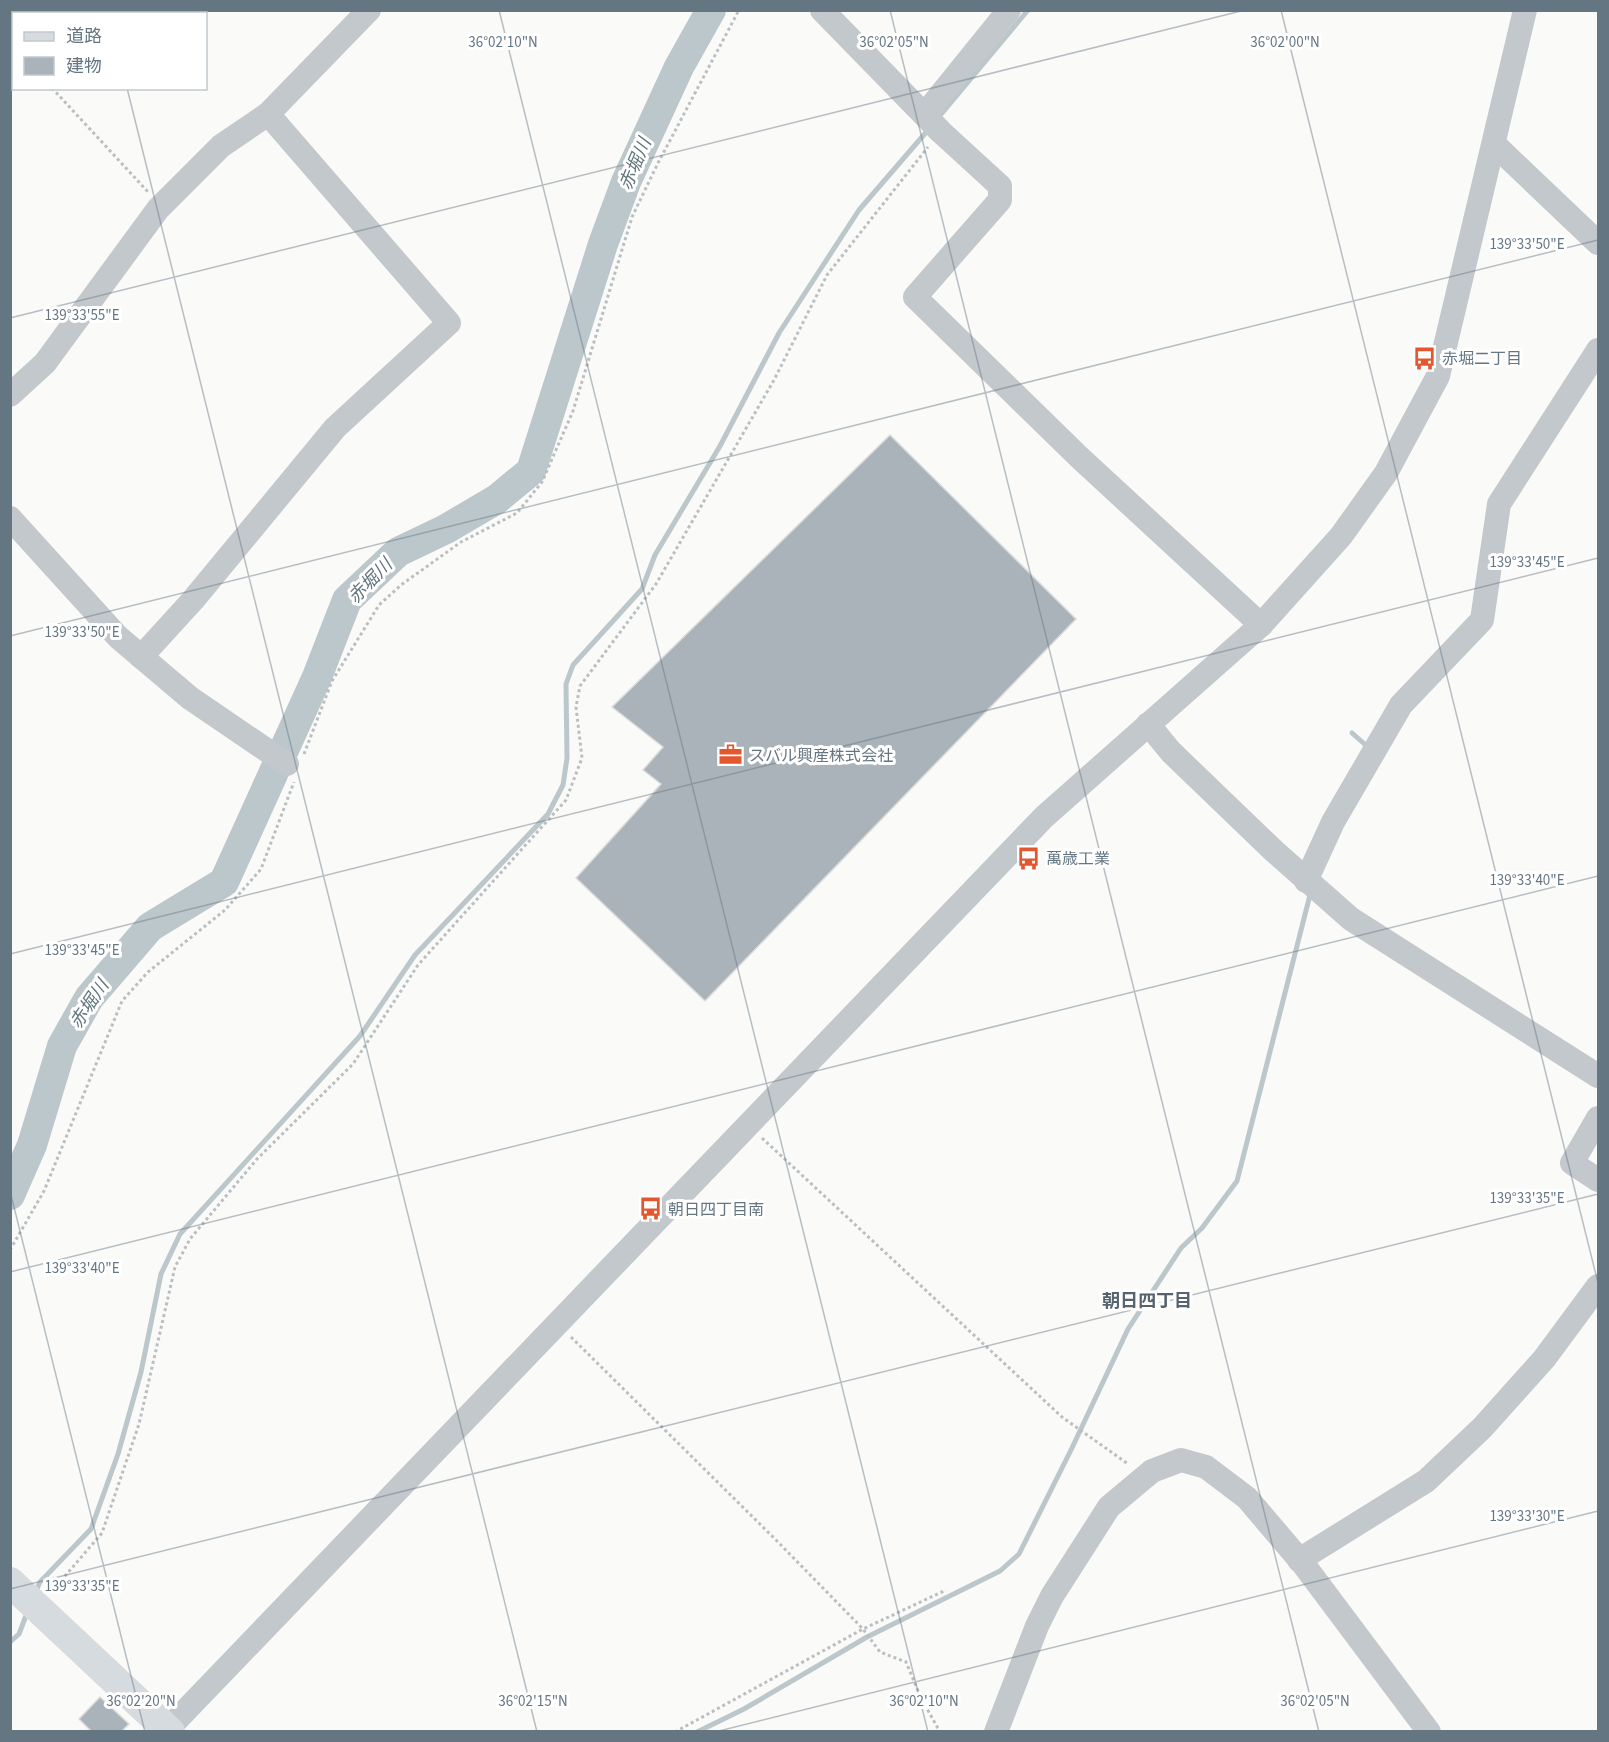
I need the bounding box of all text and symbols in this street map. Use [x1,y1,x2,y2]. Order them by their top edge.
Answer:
legend [12,12,207,90]
text: 道路 [66,24,102,49]
text: 36°02'10"N [468,32,538,53]
text: 36°02'05"N [859,32,929,53]
text: 36°02'00"N [1250,32,1320,53]
text: 建物 [66,54,102,79]
water label: 赤堀川 [613,133,658,194]
text: 139°33'50"E [1489,234,1565,255]
text: 139°33'55"E [44,305,120,326]
bus stop icon: 赤堀二丁目 [1411,345,1437,371]
place label: 赤堀二丁目 [1442,348,1522,370]
water label: 赤堀川 [343,552,399,609]
text: 139°33'45"E [1489,552,1565,573]
text: 139°33'50"E [44,622,120,643]
office icon: スバル興産株式会社 [718,742,744,768]
place label: スバル興産株式会社 [749,745,893,767]
bus stop icon: 萬歳工業 [1015,845,1041,871]
place label: 萬歳工業 [1046,848,1110,870]
text: 139°33'40"E [1489,870,1565,891]
text: 139°33'45"E [44,940,120,961]
water label: 赤堀川 [64,973,116,1034]
text: 139°33'35"E [1489,1188,1565,1209]
bus stop icon: 朝日四丁目南 [637,1196,663,1222]
place label: 朝日四丁目南 [668,1199,764,1221]
text: 139°33'40"E [44,1258,120,1279]
district label: 朝日四丁目 [1102,1289,1192,1314]
text: 139°33'30"E [1489,1506,1565,1527]
text: 139°33'35"E [44,1576,120,1597]
text: 36°02'20"N [106,1691,176,1712]
text: 36°02'15"N [498,1691,568,1712]
text: 36°02'10"N [889,1691,959,1712]
text: 36°02'05"N [1280,1691,1350,1712]

